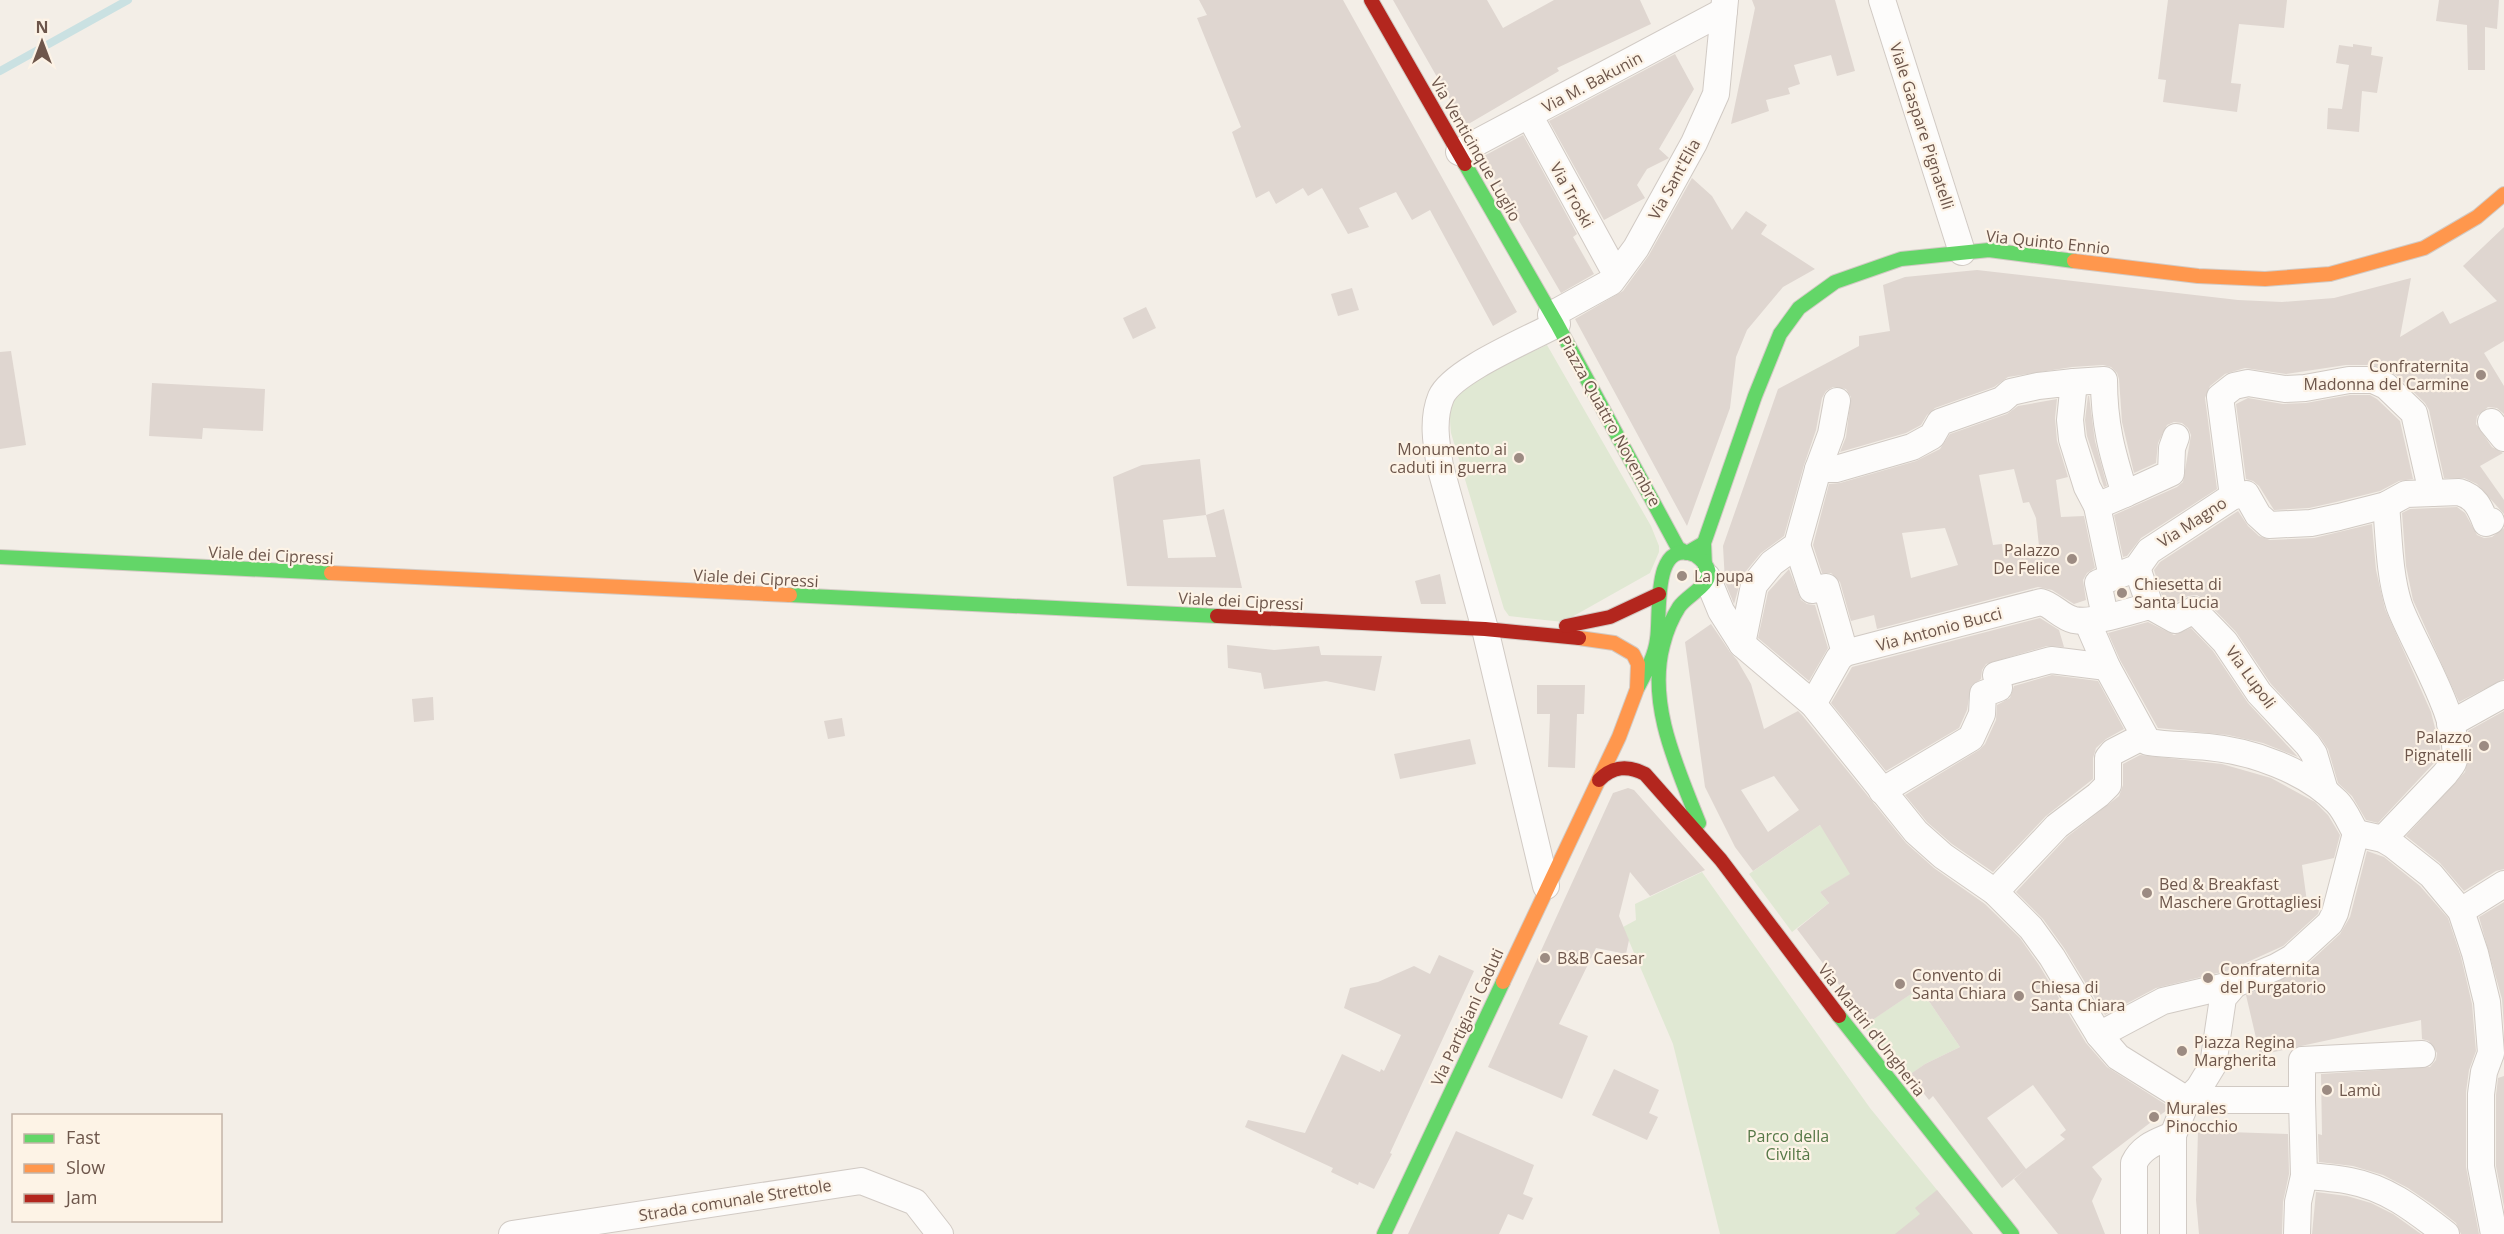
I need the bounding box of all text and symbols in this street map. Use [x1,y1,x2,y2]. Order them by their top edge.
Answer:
north arrow [12,12,72,72]
text: N [35,16,49,38]
street label: Viale Gaspare Pignatelli [1885,40,1959,212]
street label: Via M. Bakunin [1538,46,1646,118]
street label: Via Venticinque Luglio [1426,73,1526,225]
street label: Via Sant'Elia [1643,135,1705,223]
street label: Via Troski [1545,158,1599,232]
street label: Via Quinto Ennio [1985,225,2111,259]
street label: Piazza Quattro Novembre [1554,332,1666,510]
place label: Confraternita Madonna del Carmine [2304,355,2469,395]
marker: Confraternita Madonna del Carmine [2474,368,2488,382]
place label: Monumento ai caduti in guerra [1389,438,1507,478]
marker: Monumento ai caduti in guerra [1512,451,1526,465]
street label: Via Magno [2153,492,2231,552]
place label: Palazzo De Felice [1993,539,2060,579]
street label: Viale dei Cipressi [208,541,334,569]
marker: Palazzo De Felice [2065,552,2079,566]
street label: Viale dei Cipressi [693,564,819,592]
place label: La pupa [1694,565,1754,587]
marker: La pupa [1675,569,1689,583]
place label: Chiesetta di Santa Lucia [2134,573,2222,613]
marker: Chiesetta di Santa Lucia [2115,586,2129,600]
street label: Viale dei Cipressi [1178,587,1304,615]
street label: Via Antonio Bucci [1874,602,2004,656]
street label: Via Lupoli [2221,641,2281,713]
place label: Palazzo Pignatelli [2404,726,2472,766]
marker: Palazzo Pignatelli [2477,739,2491,753]
place label: Bed & Breakfast Maschere Grottagliesi [2159,873,2322,913]
marker: Bed & Breakfast Maschere Grottagliesi [2140,886,2154,900]
street label: Via Partigiani Caduti [1425,945,1509,1089]
place label: B&B Caesar [1557,947,1645,969]
marker: B&B Caesar [1538,951,1552,965]
place label: Confraternita del Purgatorio [2220,958,2326,998]
street label: Via Martiri d'Ungheria [1813,959,1931,1101]
place label: Convento di Santa Chiara [1912,964,2006,1004]
marker: Confraternita del Purgatorio [2201,971,2215,985]
place label: Chiesa di Santa Chiara [2031,976,2125,1016]
marker: Convento di Santa Chiara [1893,977,1907,991]
marker: Chiesa di Santa Chiara [2012,989,2026,1003]
place label: Piazza Regina Margherita [2194,1031,2295,1071]
marker: Piazza Regina Margherita [2175,1044,2189,1058]
place label: Lamù [2339,1079,2381,1101]
marker: Lamù [2320,1083,2334,1097]
place label: Murales Pinocchio [2166,1097,2238,1137]
marker: Murales Pinocchio [2147,1110,2161,1124]
legend [12,1114,222,1222]
text: Fast [66,1125,100,1149]
park label: Parco della Civiltà [1747,1125,1829,1165]
text: Slow [66,1155,105,1179]
street label: Strada comunale Strettole [637,1174,833,1226]
text: Jam [64,1185,98,1209]

